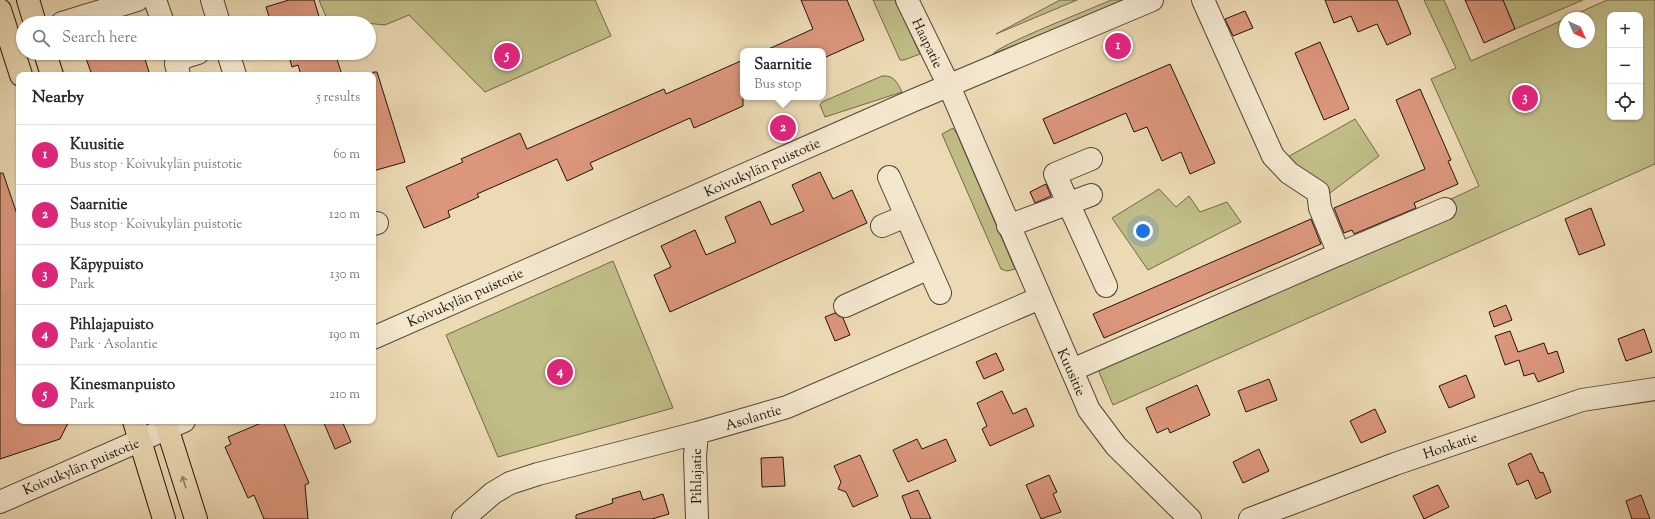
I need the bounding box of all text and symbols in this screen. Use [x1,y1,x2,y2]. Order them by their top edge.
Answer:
north arrow [1559,12,1595,48]
map controls [1607,12,1643,120]
button: + [1607,12,1643,48]
search box [16,16,376,60]
street label: Haapatie [906,16,947,72]
icon: search [30,27,52,49]
text: Search here [62,28,137,49]
pin: 1 [1105,31,1131,61]
pin: 5 [494,41,520,71]
popup [740,48,826,100]
button: − [1607,48,1643,84]
text: Saarnitie [754,55,812,76]
text: Bus stop [754,76,802,94]
pin: 3 [1512,83,1538,113]
button: locate [1607,84,1643,120]
text: Nearby [32,86,84,110]
text: 5 results [316,89,360,107]
pin: 2 [770,113,796,143]
street label: Koivukylän puistotie [702,134,824,203]
text: Kuusitie [70,135,124,156]
text: 1 [43,146,47,164]
text: 60 m [333,146,360,164]
text: Bus stop · Koivukylän puistotie [70,156,242,174]
text: Saarnitie [70,195,128,216]
text: 2 [42,206,48,224]
text: 120 m [329,206,360,224]
text: Bus stop · Koivukylän puistotie [70,216,242,234]
your location [1133,221,1153,241]
text: Käpypuisto [70,255,143,276]
street label: Koivukylän puistotie [405,264,527,333]
text: 3 [42,266,48,284]
text: 130 m [330,266,360,284]
text: Park [70,276,95,294]
text: Pihlajapuisto [70,315,154,336]
text: 4 [42,326,48,344]
text: 190 m [329,326,360,344]
text: Park · Asolantie [70,336,158,354]
street label: Kuusitie [1051,346,1090,400]
pin: 4 [547,357,573,387]
text: Kinesmanpuisto [70,375,175,396]
text: 5 [43,386,47,404]
text: 210 m [329,386,360,404]
text: Park [70,396,95,414]
street label: Asolantie [723,401,784,437]
street label: Honkatie [1421,428,1480,465]
street label: Koivukylän puistotie [20,434,143,502]
street label: Pihlajatie [688,448,708,504]
one-way arrow [180,476,188,488]

